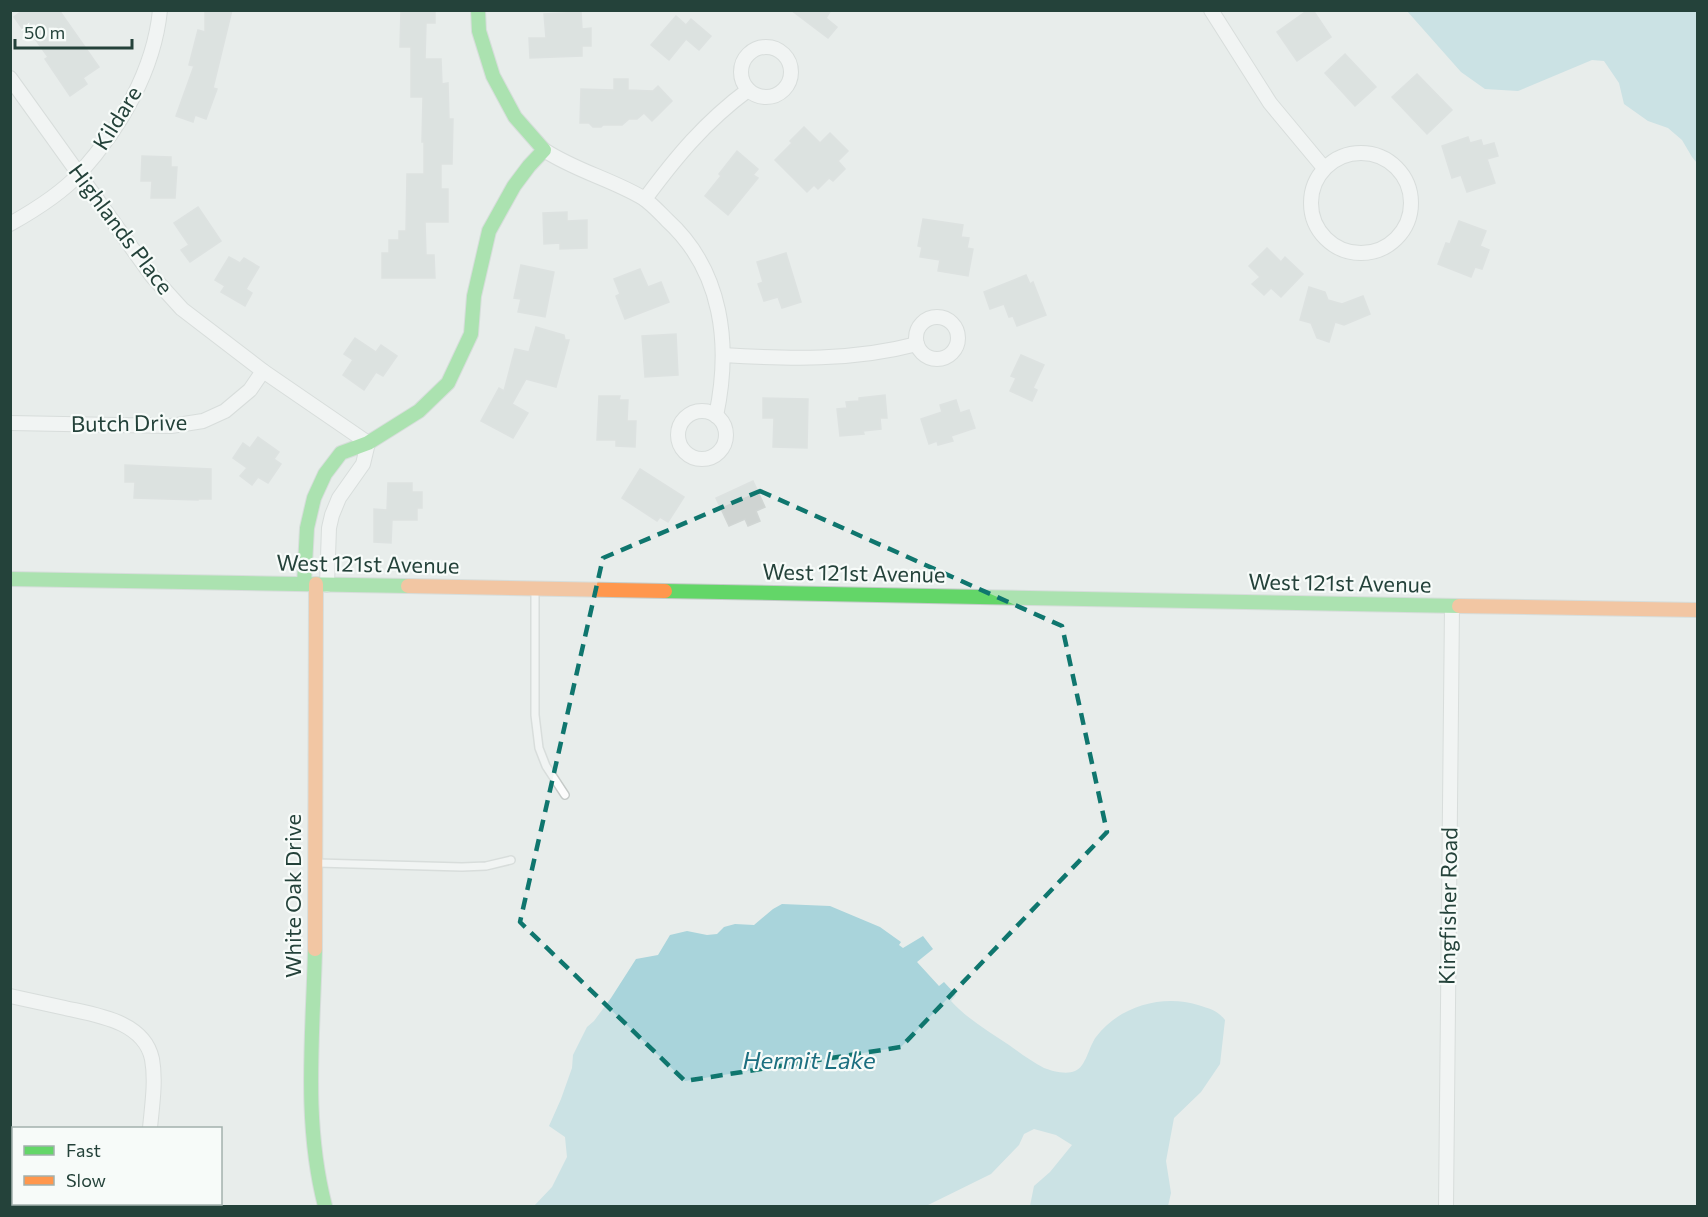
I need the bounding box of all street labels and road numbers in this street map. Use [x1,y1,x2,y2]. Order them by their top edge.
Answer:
street label: Kildare [87,81,147,155]
street label: Highlands Place [63,158,179,299]
street label: Butch Drive [71,408,187,437]
street label: West 121st Avenue [276,548,460,579]
street label: West 121st Avenue [762,557,946,588]
street label: West 121st Avenue [1248,567,1432,598]
street label: White Oak Drive [279,814,306,978]
street label: Kingfisher Road [1433,827,1462,985]

